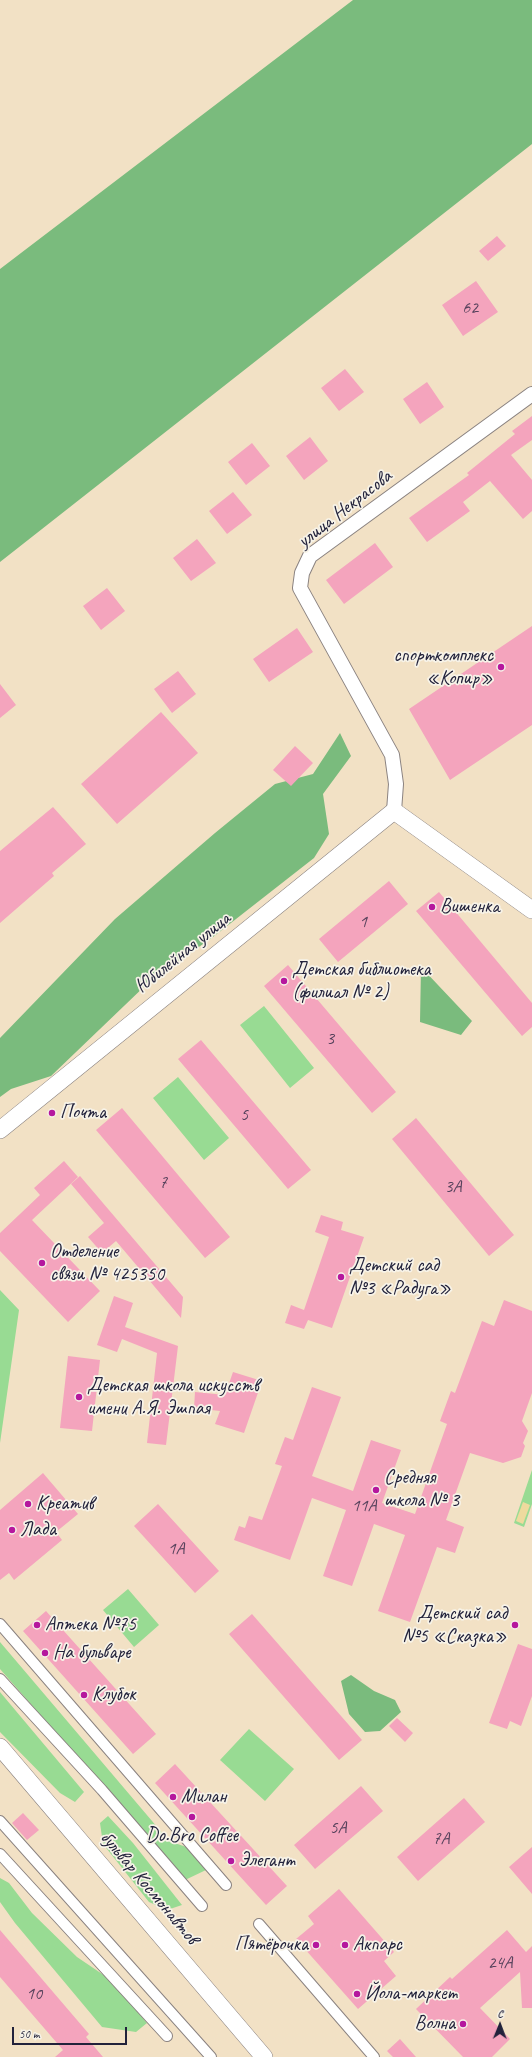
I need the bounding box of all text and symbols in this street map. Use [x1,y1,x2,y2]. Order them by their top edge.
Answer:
house number: 62 [462,297,478,319]
street label: улица Некрасова [293,465,397,553]
place label: спорткомплекс «Копир» [393,644,493,691]
marker: спорткомплекс «Копир» [496,662,506,672]
place label: Вишенка [440,895,499,919]
marker: Вишенка [427,902,437,912]
street label: Юбилейная улица [130,907,236,999]
house number: 1 [359,911,367,933]
place label: Детская библиотека (филиал № 2) [292,958,431,1005]
marker: Детская библиотека (филиал № 2) [279,976,289,986]
house number: 3 [326,1028,334,1050]
place label: Почта [60,1101,106,1125]
house number: 5 [240,1104,248,1126]
marker: Почта [47,1108,57,1118]
house number: 7 [159,1172,167,1194]
house number: 3А [444,1176,462,1198]
place label: Отделение связи № 425350 [50,1240,164,1287]
place label: Детский сад №3 «Радуга» [349,1254,451,1301]
marker: Отделение связи № 425350 [37,1258,47,1268]
marker: Детский сад №3 «Радуга» [336,1272,346,1282]
place label: Детская школа искусств имени А.Я. Эшпая [87,1374,259,1421]
marker: Детская школа искусств имени А.Я. Эшпая [74,1392,84,1402]
place label: Средняя школа № 3 [384,1466,459,1513]
marker: Средняя школа № 3 [371,1485,381,1495]
place label: Креатив [36,1492,94,1516]
house number: 11А [351,1495,377,1517]
marker: Креатив [23,1499,33,1509]
place label: Лада [20,1518,56,1542]
marker: Лада [7,1525,17,1535]
house number: 1А [167,1538,185,1560]
place label: Детский сад №5 «Сказка» [402,1602,507,1649]
place label: Аптека №75 [45,1613,136,1637]
marker: Аптека №75 [32,1620,42,1630]
marker: Детский сад №5 «Сказка» [510,1620,520,1630]
place label: На бульваре [53,1641,130,1665]
marker: На бульваре [40,1648,50,1658]
place label: Клубок [92,1683,136,1707]
marker: Клубок [79,1690,89,1700]
place label: Милан [181,1785,226,1809]
marker: Милан [168,1792,178,1802]
marker: Do.Bro Coffee [187,1812,197,1822]
house number: 5А [329,1817,347,1839]
place label: Do.Bro Coffee [146,1824,238,1848]
street label: бульвар Космонавтов [95,1826,203,1950]
house number: 7А [432,1828,450,1850]
place label: Элегант [239,1849,294,1873]
marker: Элегант [226,1856,236,1866]
place label: Пятёрочка [235,1933,308,1957]
place label: Акпарс [353,1933,402,1957]
marker: Пятёрочка [311,1940,321,1950]
marker: Акпарс [340,1940,350,1950]
house number: 24А [487,1952,513,1974]
place label: Йола-маркет [365,1982,457,2006]
house number: 10 [26,1983,42,2005]
marker: Йола-маркет [352,1989,362,1999]
north arrow [480,2005,520,2045]
text: С [497,2006,503,2020]
place label: Волна [415,2012,455,2036]
scale bar [14,2019,129,2045]
marker: Волна [458,2019,468,2029]
text: 50 m [19,2026,39,2042]

